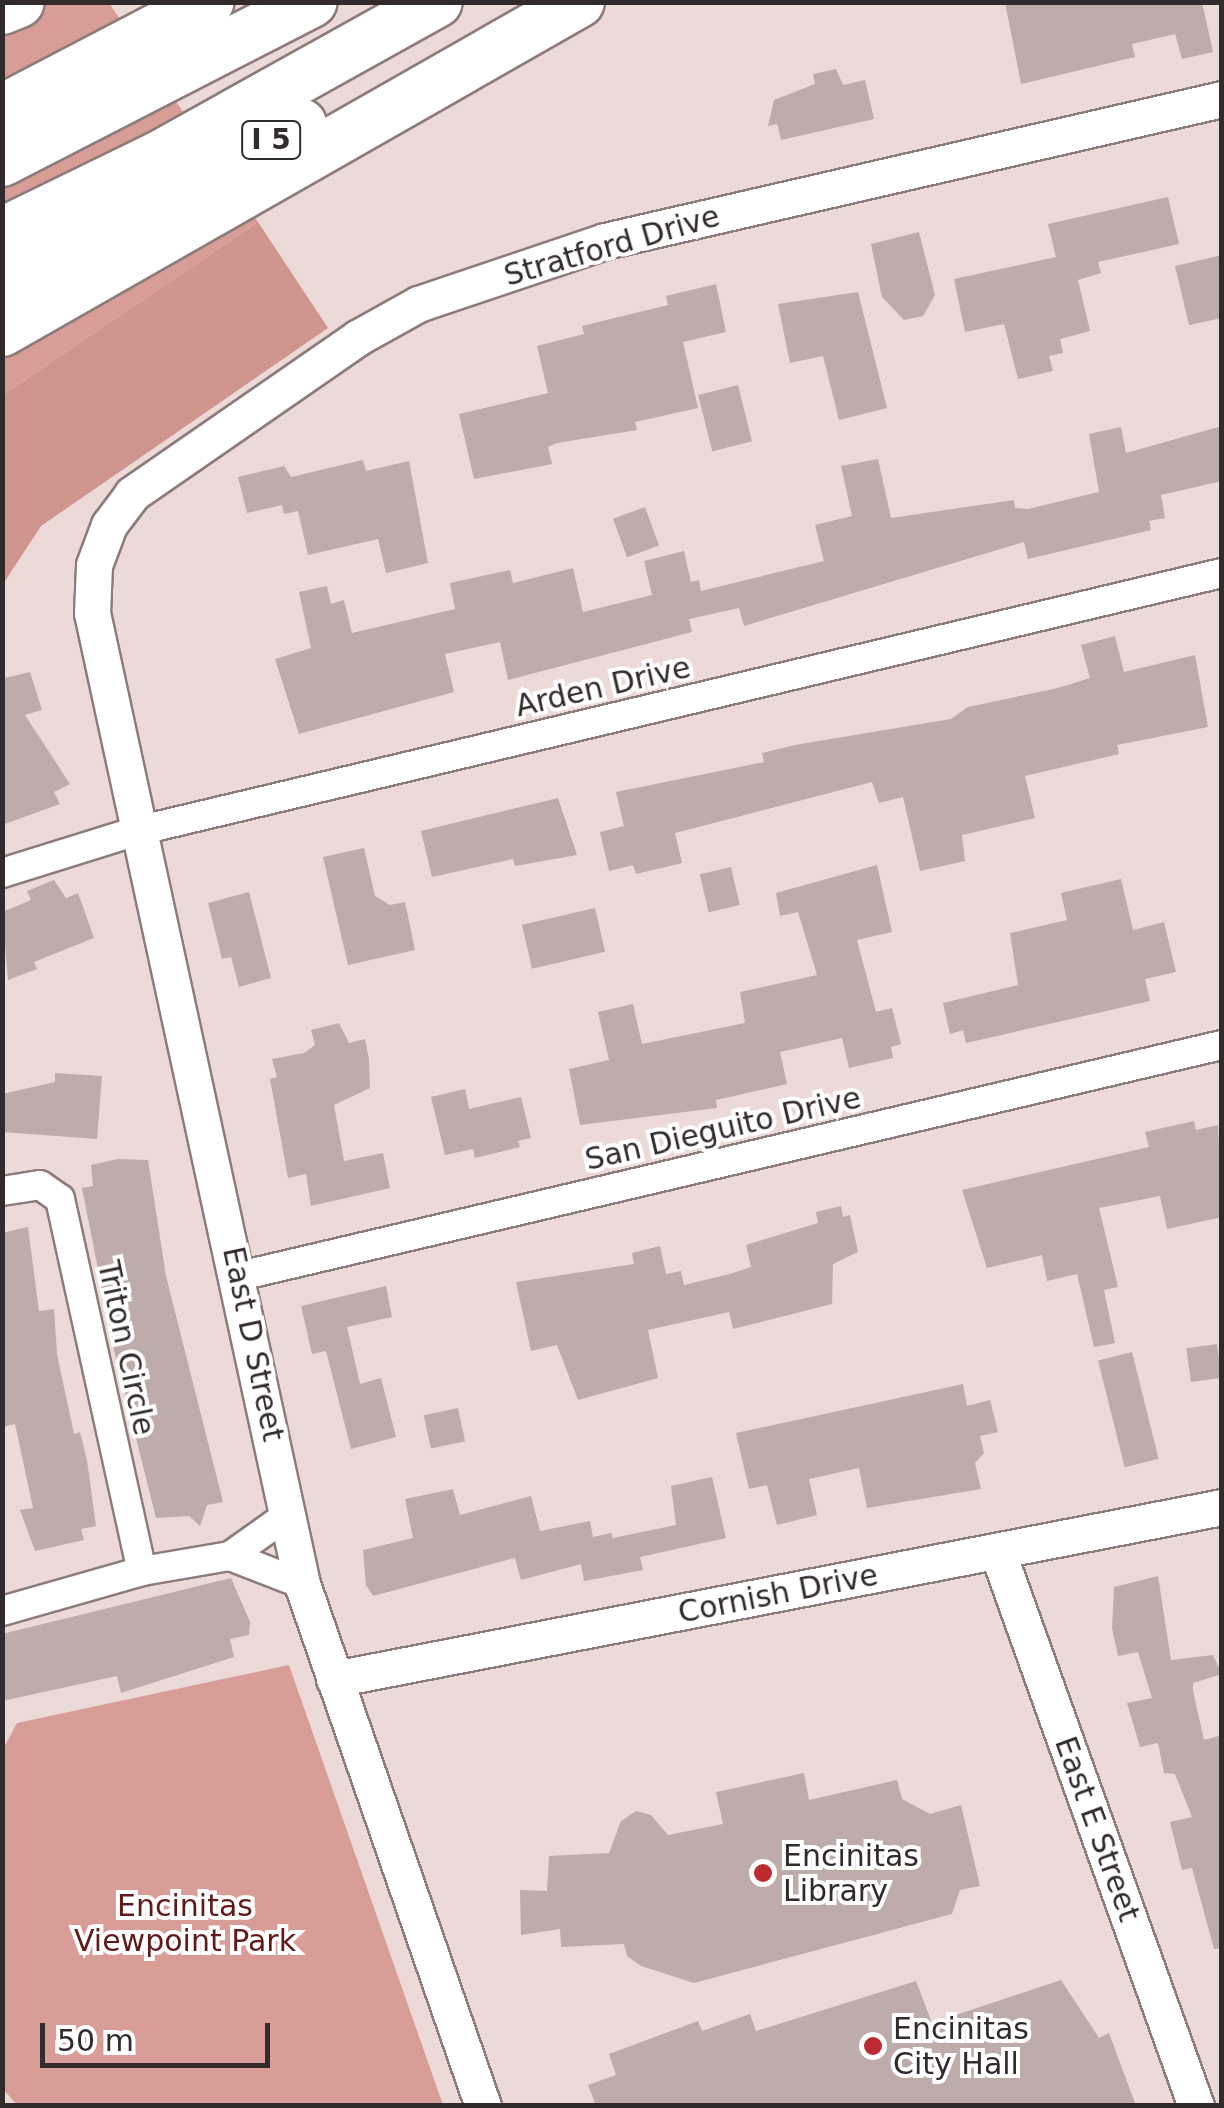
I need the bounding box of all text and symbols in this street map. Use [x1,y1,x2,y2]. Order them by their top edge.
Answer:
road number: I 5 [241,117,301,163]
street label: Stratford Drive [500,198,724,294]
street label: Arden Drive [512,649,694,725]
street label: San Dieguito Drive [582,1080,864,1178]
street label: East D Street [215,1243,291,1445]
street label: Triton Circle [90,1257,162,1439]
street label: Cornish Drive [675,1557,881,1631]
street label: East E Street [1047,1732,1147,1926]
place label: Encinitas Library [783,1838,919,1908]
marker: Encinitas Library [752,1862,774,1884]
park label: Encinitas Viewpoint Park [74,1888,296,1958]
scale bar [45,2003,275,2065]
place label: Encinitas City Hall [893,2011,1029,2082]
text: 50 m [57,2023,134,2058]
marker: Encinitas City Hall [862,2035,884,2057]

